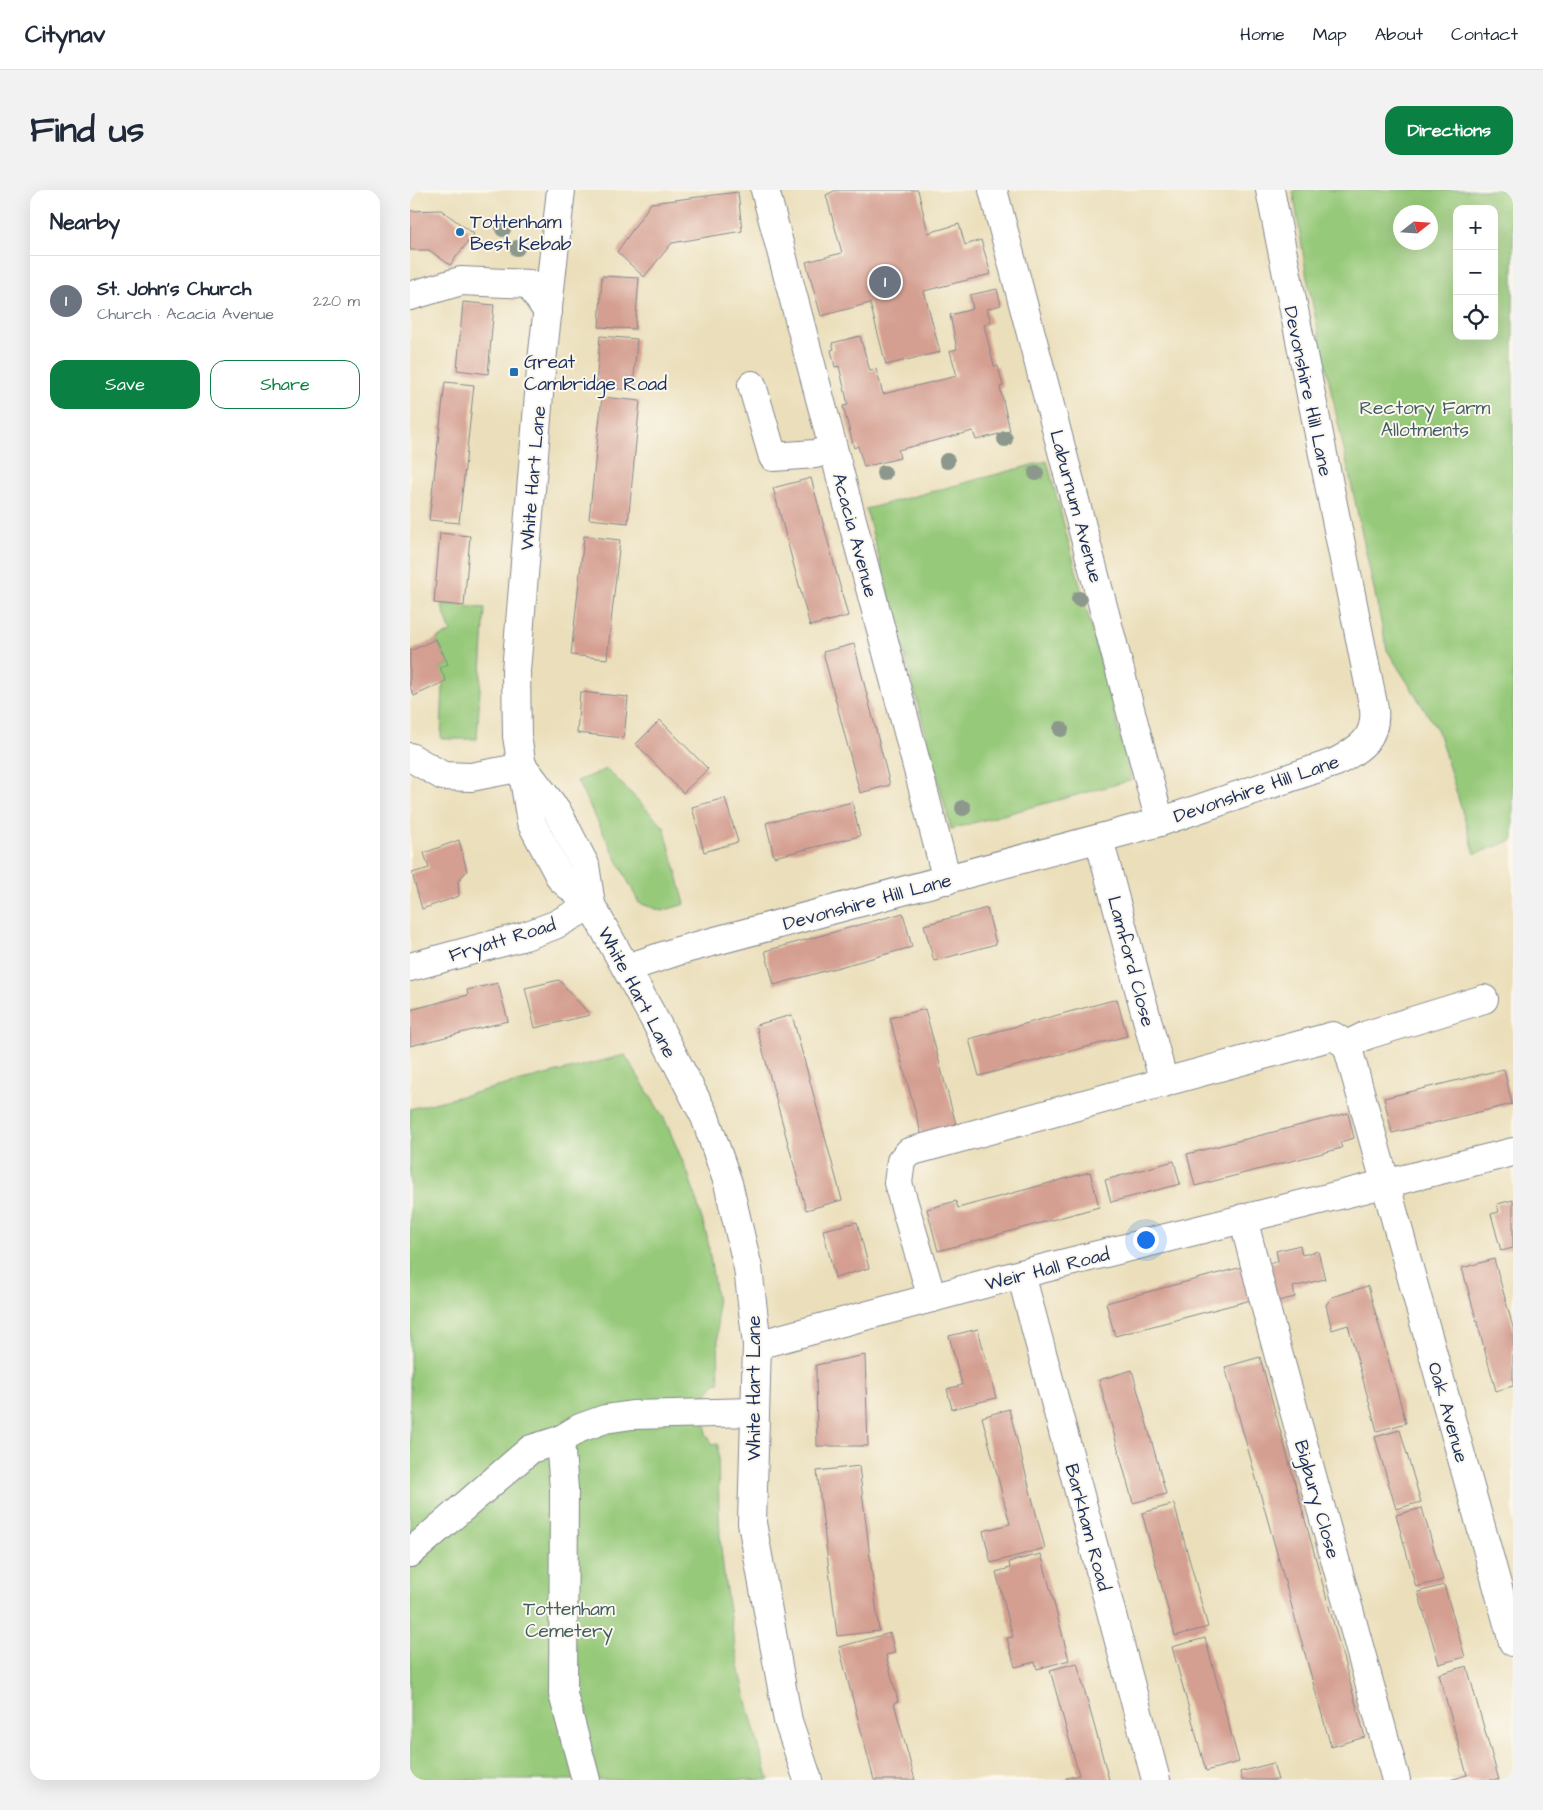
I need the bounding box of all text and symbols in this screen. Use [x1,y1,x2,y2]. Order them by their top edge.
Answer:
text: Citynav [25,18,105,52]
text: Home [1240,22,1285,47]
text: Map [1313,22,1347,47]
text: About [1375,22,1423,47]
text: Contact [1451,22,1518,47]
text: Find us [30,106,144,155]
button: Directions [1385,106,1513,155]
north arrow [1393,205,1438,250]
map controls [1453,205,1498,340]
button: + [1453,205,1498,250]
text: Nearby [50,208,120,237]
place label: Tottenham Best Kebab [470,209,572,258]
marker: Tottenham Best Kebab [454,226,466,238]
button: − [1453,250,1498,295]
pin: 1 [869,263,901,301]
text: St. John's Church [97,276,251,303]
text: 1 [65,290,67,312]
text: 220 m [313,290,360,312]
button: locate [1453,295,1498,340]
text: Church · Acacia Avenue [97,303,274,325]
street label: Devonshire Hill Lane [1276,304,1339,479]
place label: Great Cambridge Road [524,349,667,399]
button: Save [50,360,200,409]
button: Share [210,360,360,409]
marker: Great Cambridge Road [508,366,520,378]
park label: Rectory Farm Allotments [1360,395,1491,444]
street label: White Hart Lane [514,405,553,552]
street label: Laburnum Avenue [1042,427,1109,586]
street label: Acacia Avenue [825,470,884,601]
street label: Devonshire Hill Lane [1170,748,1343,830]
street label: Devonshire Hill Lane [780,867,955,938]
street label: Lamford Close [1100,893,1161,1030]
street label: Fryatt Road [446,911,560,970]
street label: White Hart Lane [591,922,683,1063]
your location [1133,1227,1159,1253]
street label: Weir Hall Road [982,1241,1113,1298]
street label: White Hart Lane [741,1315,768,1461]
street label: Oak Avenue [1420,1359,1475,1466]
street label: Bigbury Close [1286,1437,1346,1562]
street label: Barkham Road [1058,1461,1118,1594]
park label: Tottenham Cemetery [523,1596,615,1646]

